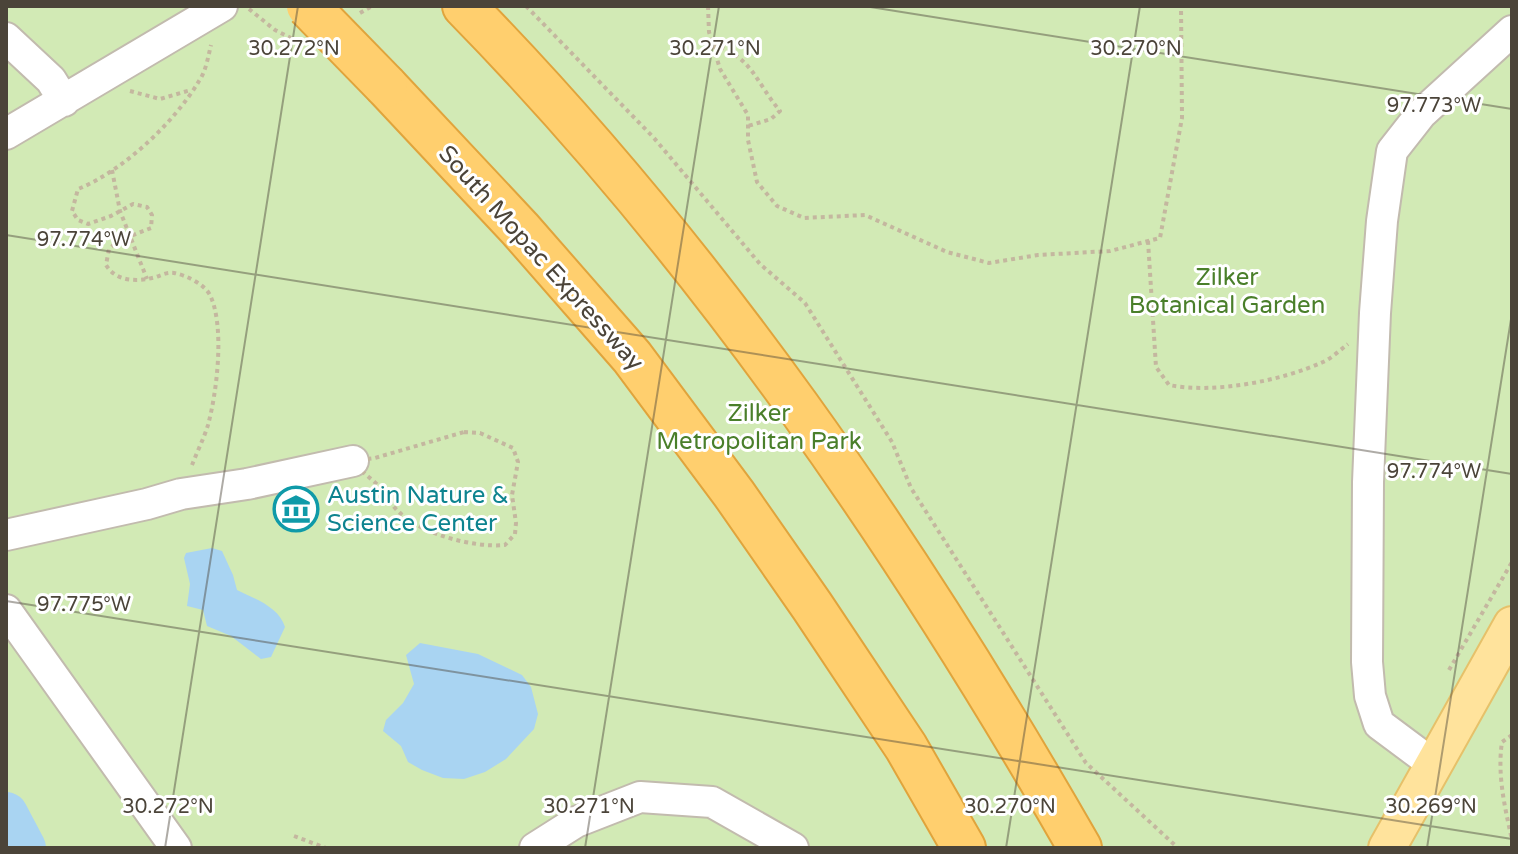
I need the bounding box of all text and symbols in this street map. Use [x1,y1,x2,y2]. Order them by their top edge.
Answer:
text: 30.272°N [248,37,340,61]
text: 30.271°N [669,37,761,61]
text: 30.270°N [1090,37,1182,61]
text: 97.773°W [1387,94,1481,118]
street label: South Mopac Expressway [432,139,650,377]
text: 97.774°W [37,228,131,252]
park label: Zilker Botanical Garden [1129,263,1325,320]
park label: Zilker Metropolitan Park [656,399,862,456]
text: 97.774°W [1387,460,1481,484]
place label: Austin Nature & Science Center [327,481,509,538]
museum icon: Austin Nature & Science Center [272,485,320,533]
text: 97.775°W [37,593,131,617]
text: 30.272°N [122,795,214,819]
text: 30.271°N [543,795,635,819]
text: 30.270°N [964,795,1056,819]
text: 30.269°N [1385,795,1477,819]

